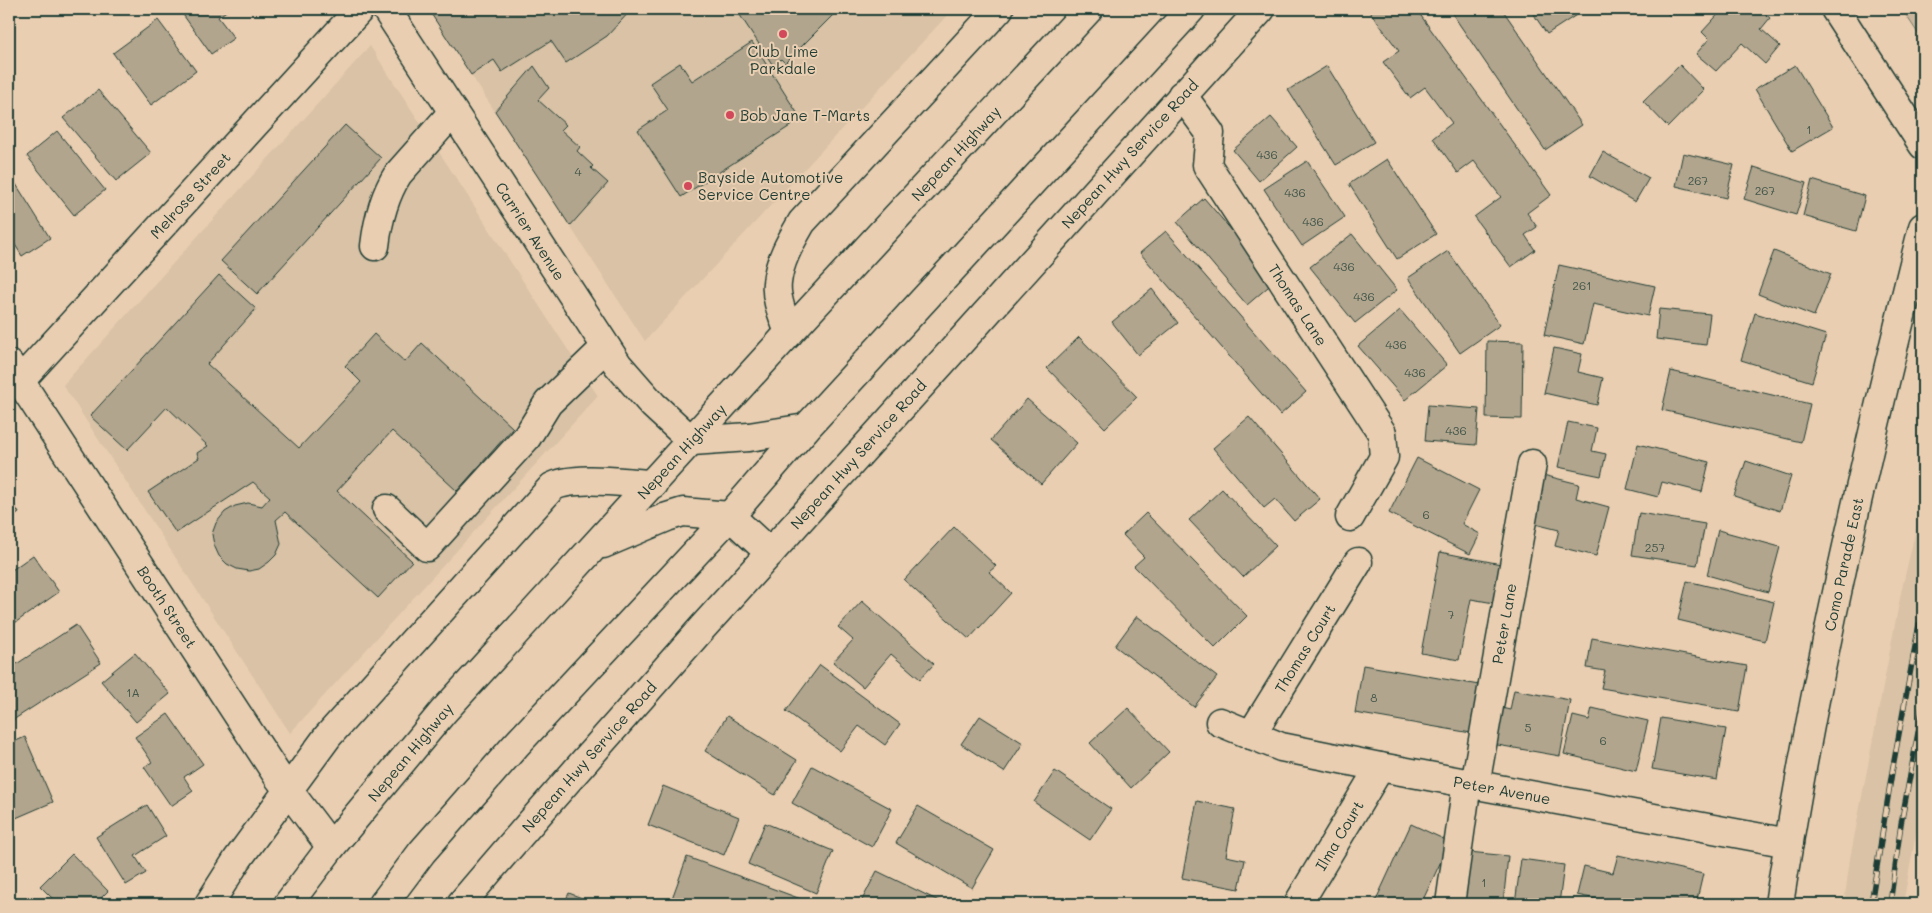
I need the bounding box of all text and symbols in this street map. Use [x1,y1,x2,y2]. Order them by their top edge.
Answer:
marker: Club Lime Parkdale [777,28,789,40]
place label: Club Lime Parkdale [748,41,818,78]
street label: Nepean Hwy Service Road [1057,75,1202,232]
street label: Nepean Highway [906,101,1005,205]
place label: Bob Jane T-Marts [740,105,870,125]
marker: Bob Jane T-Marts [724,109,736,121]
house number: 1 [1806,121,1812,137]
house number: 436 [1256,146,1278,162]
street label: Melrose Street [145,147,235,243]
house number: 4 [574,163,582,179]
place label: Bayside Automotive Service Centre [698,167,843,204]
house number: 267 [1688,172,1709,188]
street label: Carrier Avenue [491,178,570,284]
marker: Bayside Automotive Service Centre [682,180,694,192]
house number: 267 [1755,182,1776,198]
house number: 436 [1284,184,1306,200]
house number: 436 [1302,213,1324,229]
house number: 436 [1333,258,1355,274]
street label: Thomas Lane [1264,260,1332,349]
house number: 261 [1572,277,1592,293]
house number: 436 [1353,288,1375,304]
house number: 436 [1385,336,1407,352]
house number: 436 [1404,364,1426,380]
street label: Nepean Hwy Service Road [786,375,930,533]
street label: Nepean Highway [632,399,730,503]
house number: 436 [1445,422,1467,438]
street label: Como Parade East [1819,495,1868,633]
house number: 6 [1422,506,1430,522]
house number: 257 [1645,539,1666,555]
street label: Booth Street [133,562,202,652]
street label: Peter Lane [1487,582,1521,665]
street label: Thomas Court [1270,600,1340,697]
house number: 7 [1448,606,1455,622]
street label: Nepean Hwy Service Road [517,677,660,836]
house number: 1A [126,684,140,700]
house number: 8 [1370,689,1378,705]
street label: Nepean Highway [363,698,457,805]
house number: 5 [1525,719,1532,735]
house number: 6 [1599,732,1607,748]
street label: Peter Avenue [1452,771,1552,809]
street label: Ilma Court [1310,797,1368,874]
house number: 1 [1481,874,1487,890]

